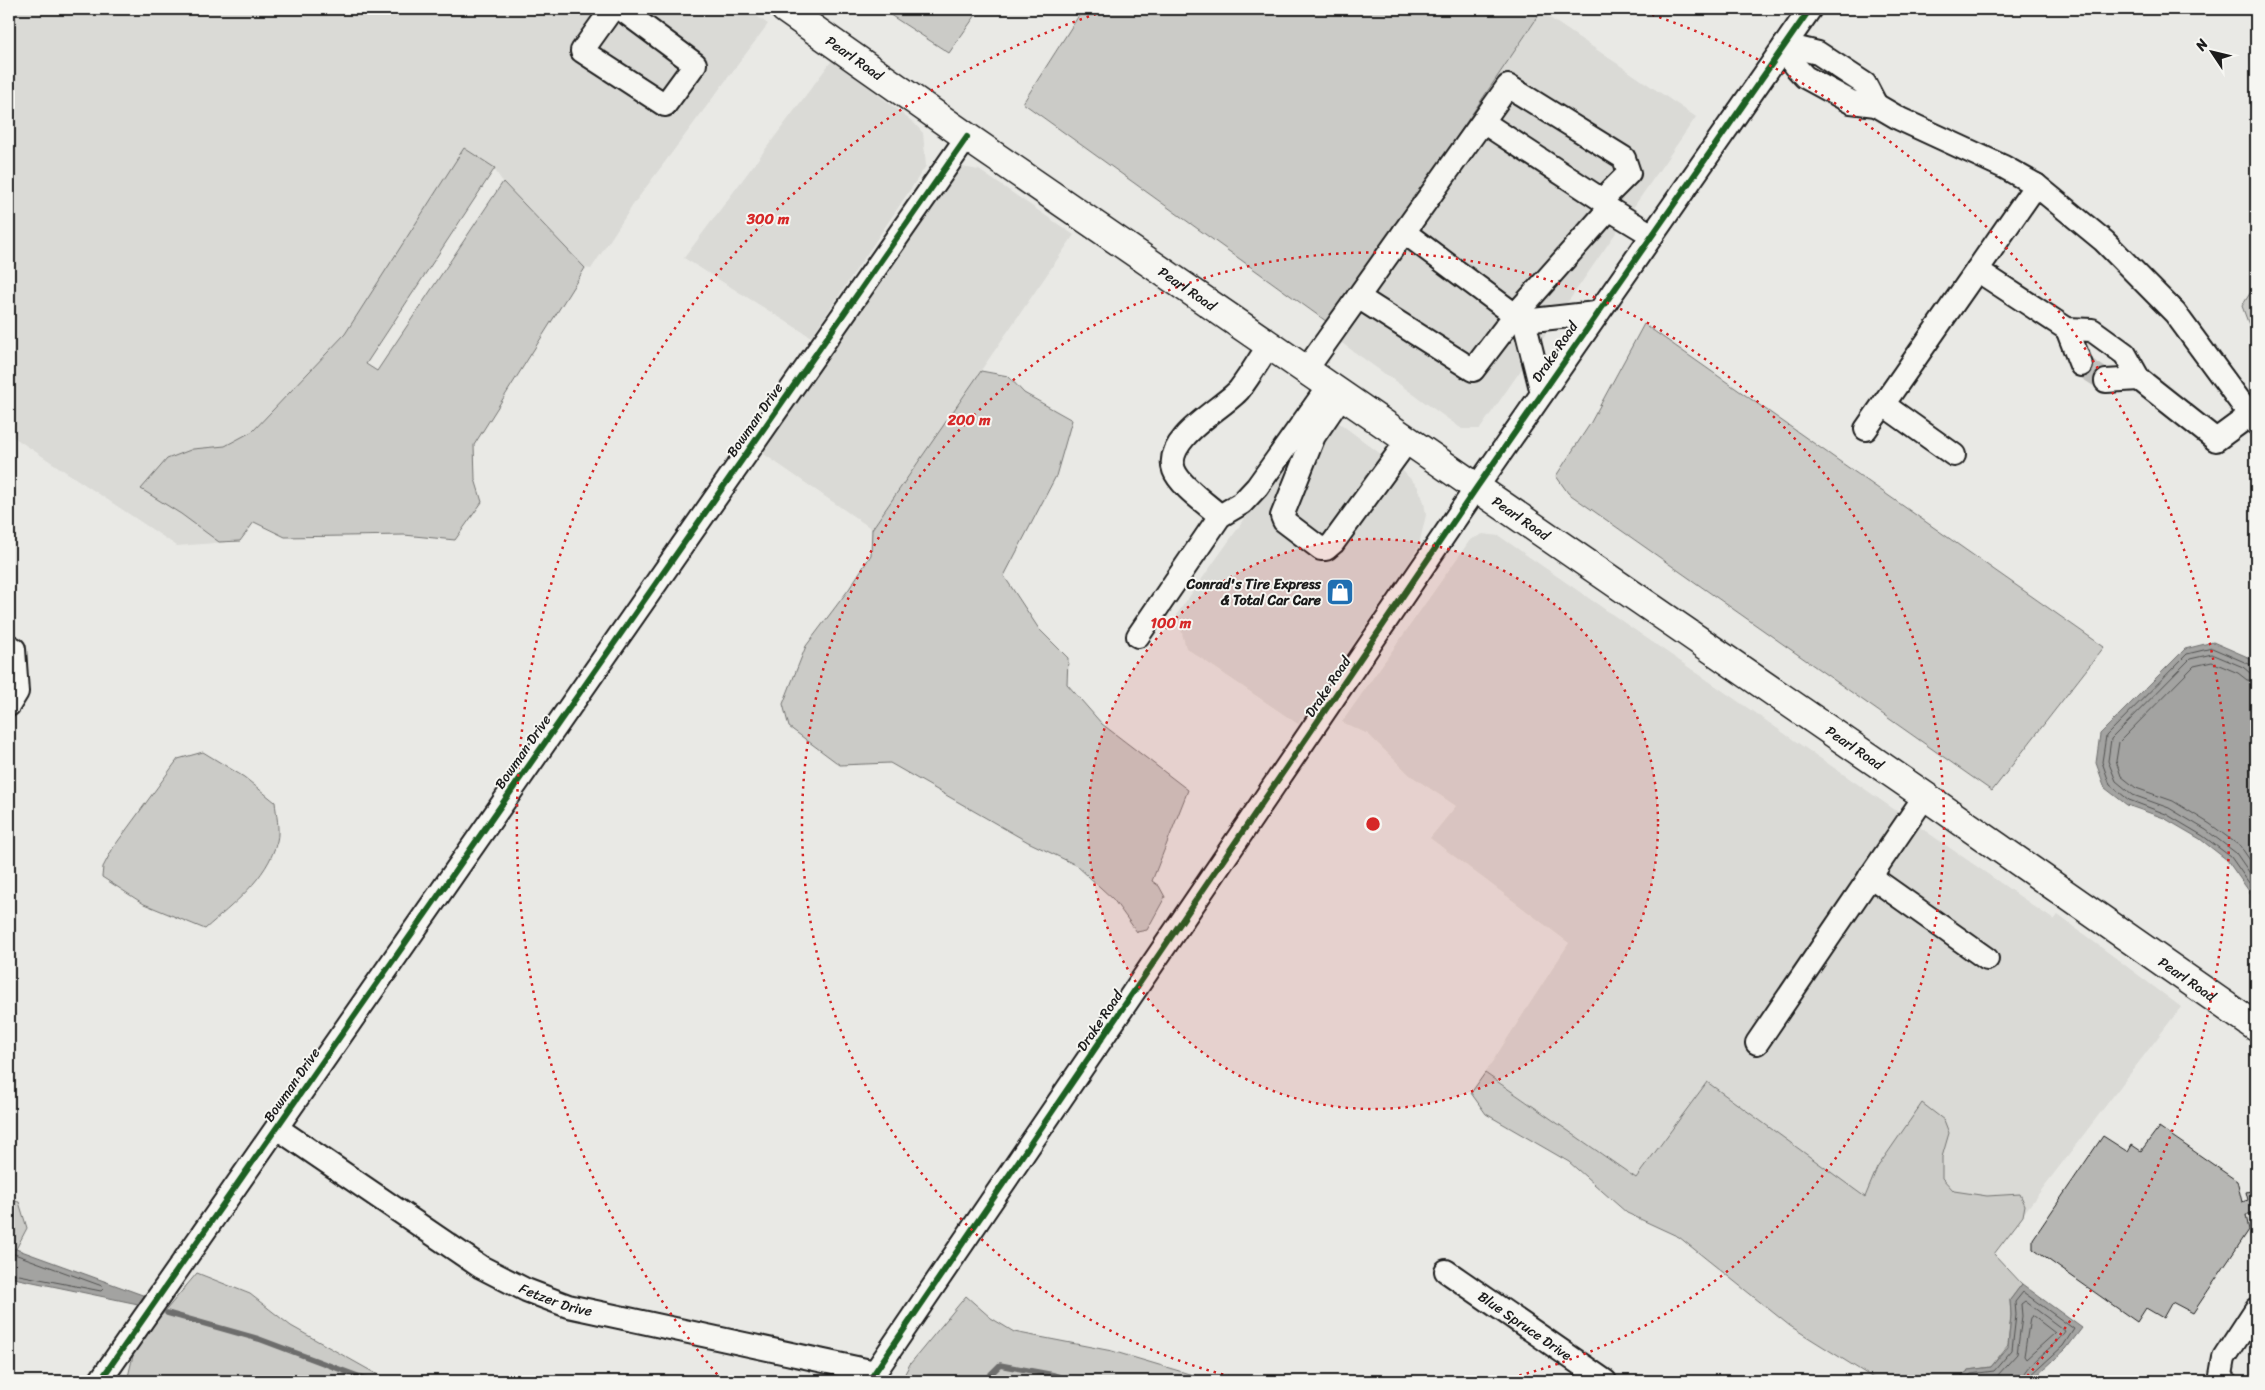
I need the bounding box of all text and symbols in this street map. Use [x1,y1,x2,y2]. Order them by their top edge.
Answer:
north arrow [2188,28,2238,78]
street label: Pearl Road [820,29,890,88]
text: N [2188,33,2215,57]
text: 300 m [746,206,790,232]
street label: Pearl Road [1153,260,1223,319]
street label: Drake Road [1525,315,1586,388]
street label: Bowman Drive [720,377,790,463]
text: 200 m [946,407,991,433]
street label: Pearl Road [1487,489,1557,548]
place label: Conrad's Tire Express & Total Car Care [1185,572,1322,613]
shop icon: Conrad's Tire Express & Total Car Care [1325,577,1355,607]
text: 100 m [1151,610,1192,636]
street label: Drake Road [1298,650,1359,723]
street label: Bowman Drive [488,709,558,795]
street label: Pearl Road [1820,719,1890,778]
centre of rings [1364,815,1382,833]
street label: Pearl Road [2153,950,2223,1009]
street label: Drake Road [1070,984,1131,1057]
street label: Bowman Drive [257,1042,327,1128]
street label: Fetzer Drive [515,1276,595,1323]
street label: Blue Spruce Drive [1473,1284,1577,1367]

